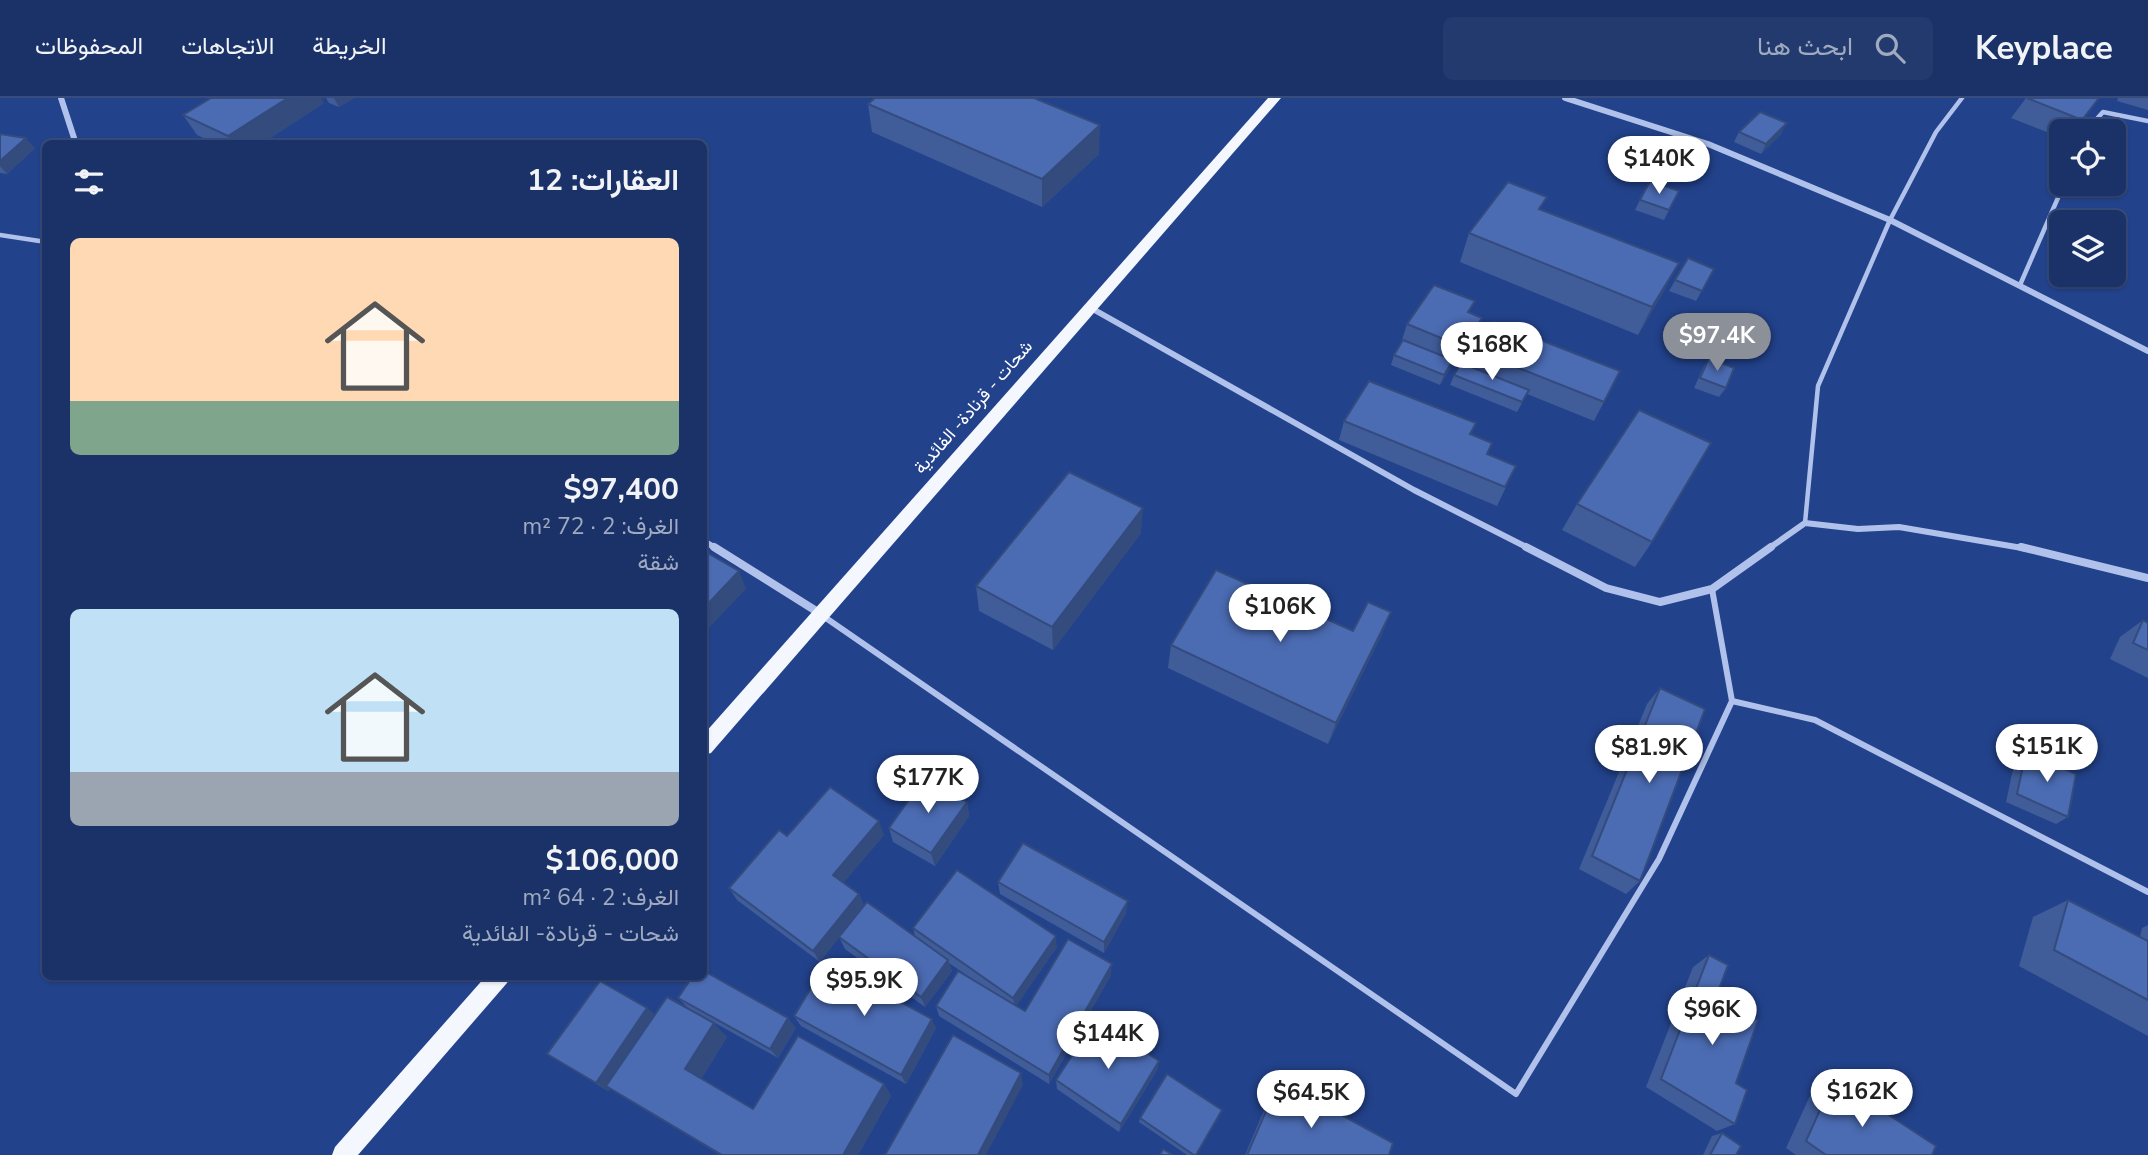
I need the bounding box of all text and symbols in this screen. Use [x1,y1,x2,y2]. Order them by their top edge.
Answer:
search box [1443,17,1933,80]
text: Keyplace [1975,26,2113,71]
text: ابحث هنا [1757,29,1853,64]
icon: search [1871,29,1909,67]
text: المحفوظات [35,30,143,62]
text: الاتجاهات [181,30,274,62]
text: الخريطة [312,30,387,62]
map controls [2049,119,2126,287]
button: locate [2049,119,2126,196]
pin: $140K [1610,136,1708,196]
text: $140K [1624,143,1694,174]
text: العقارات: 12 [527,160,679,201]
icon: filters [70,163,108,201]
button: layers [2049,210,2126,287]
icon: home [312,283,438,409]
pin: $97.4K [1660,314,1774,373]
text: $97.4K [1679,320,1755,351]
pin: $168K [1443,322,1541,382]
text: $168K [1457,329,1527,360]
street label: شحات - قرنادة- الفائدية [908,335,1038,479]
text: $97,400 [564,469,679,510]
text: الغرف: 2 · 72 m² [523,511,679,542]
text: شقة [637,547,679,578]
pin: $106K [1231,584,1329,644]
text: $106K [1245,591,1315,622]
icon: home [312,654,438,780]
pin: $151K [1998,724,2096,784]
pin: $81.9K [1592,726,1706,785]
text: $151K [2012,731,2082,762]
text: $81.9K [1611,732,1687,763]
pin: $177K [879,756,977,815]
text: $177K [893,762,963,793]
text: $106,000 [546,840,679,881]
text: الغرف: 2 · 64 m² [523,882,679,913]
text: شحات - قرنادة- الفائدية [462,918,679,949]
pin: $95.9K [807,958,921,1018]
text: $95.9K [826,965,902,996]
pin: $96K [1671,988,1753,1047]
text: $96K [1684,994,1740,1025]
pin: $144K [1059,1012,1157,1071]
text: $144K [1073,1018,1143,1049]
pin: $64.5K [1254,1070,1368,1130]
pin: $162K [1813,1070,1911,1129]
text: $162K [1827,1076,1897,1107]
text: $64.5K [1273,1077,1349,1108]

